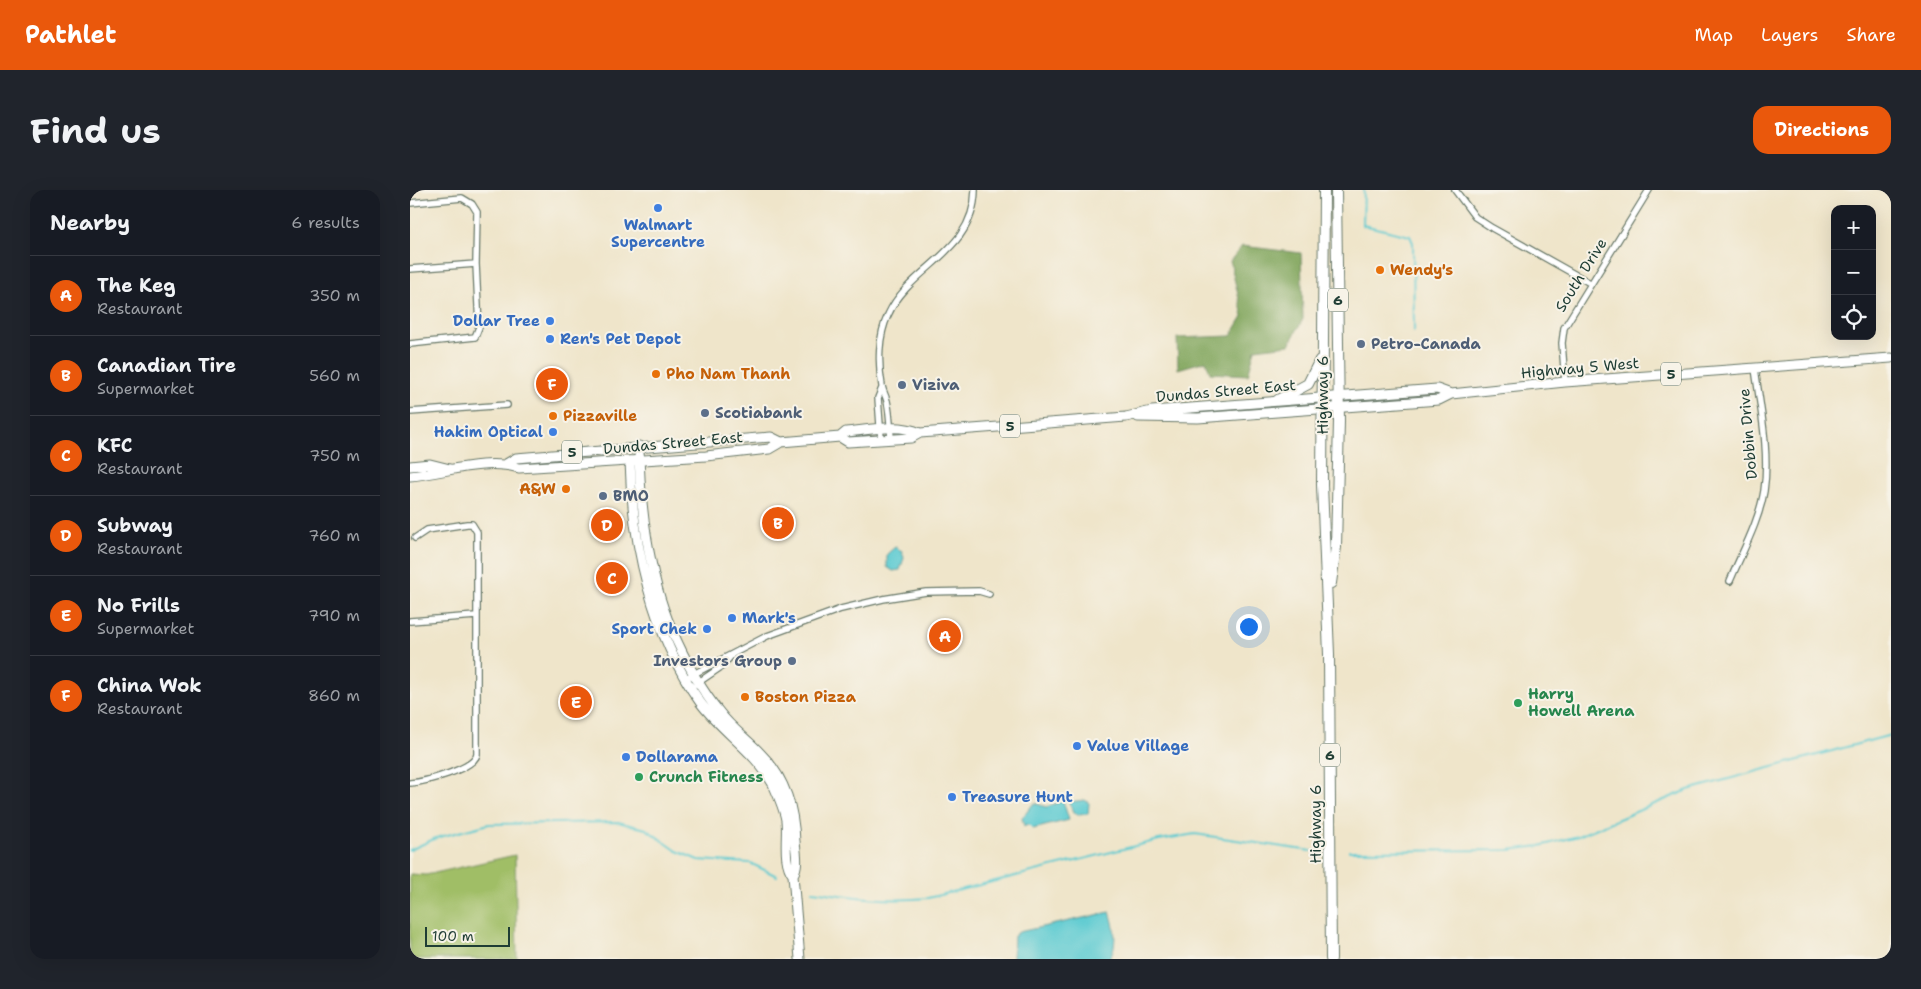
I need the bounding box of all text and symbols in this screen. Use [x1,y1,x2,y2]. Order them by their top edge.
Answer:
text: Pathlet [25,19,116,51]
text: Map [1695,23,1733,47]
text: Layers [1761,23,1818,47]
text: Share [1846,23,1896,47]
button: Directions [1753,106,1891,154]
text: Find us [30,107,161,154]
marker: Walmart Supercentre [652,202,664,214]
map controls [1831,205,1876,340]
button: + [1831,205,1876,250]
text: Nearby [50,209,130,237]
text: 6 results [291,212,360,233]
place label: Walmart Supercentre [611,215,705,252]
street label: South Drive [1550,234,1612,316]
button: − [1831,250,1876,295]
place label: Wendy's [1390,260,1453,280]
marker: Wendy's [1374,264,1386,276]
text: The Keg [97,273,176,298]
text: A [60,285,72,306]
text: 350 m [309,285,360,306]
road number: 6 [1328,288,1348,312]
button: locate [1831,295,1876,340]
text: Restaurant [97,298,183,319]
place label: Dollar Tree [453,311,540,331]
marker: Dollar Tree [544,315,556,327]
place label: Ren's Pet Depot [560,329,681,349]
marker: Ren's Pet Depot [544,333,556,345]
place label: Petro-Canada [1371,334,1482,354]
marker: Petro-Canada [1355,338,1367,350]
text: Canadian Tire [97,353,236,378]
street label: Highway 5 West [1520,353,1640,383]
street label: Highway 6 [1313,355,1333,435]
road number: 5 [1661,362,1681,385]
place label: Pho Nam Thanh [666,364,790,384]
text: B [61,365,71,386]
text: 560 m [309,365,360,386]
pin: F [536,365,568,403]
marker: Pho Nam Thanh [650,368,662,380]
place label: Viziva [912,375,960,395]
street label: Dundas Street East [1155,375,1297,407]
text: Supermarket [97,378,194,399]
marker: Viziva [896,379,908,391]
street label: Dobbin Drive [1734,388,1762,480]
place label: Scotiabank [715,403,803,423]
place label: Pizzaville [563,406,637,426]
marker: Scotiabank [699,407,711,419]
marker: Pizzaville [547,410,559,422]
road number: 5 [1000,415,1020,438]
place label: Hakim Optical [434,422,543,442]
marker: Hakim Optical [547,426,559,438]
street label: Dundas Street East [602,427,744,459]
text: KFC [97,433,133,458]
road number: 5 [562,440,582,464]
text: C [61,445,71,466]
text: 750 m [309,445,360,466]
text: Restaurant [97,458,183,479]
place label: A&W [519,479,556,499]
marker: A&W [560,483,572,495]
place label: BMO [613,486,649,506]
marker: BMO [597,490,609,502]
pin: B [762,504,794,542]
pin: D [591,506,623,544]
text: Subway [97,513,173,538]
text: D [60,525,72,546]
text: 760 m [308,525,360,546]
text: Restaurant [97,538,183,559]
pin: C [596,559,628,597]
text: No Frills [97,593,180,618]
text: E [61,605,71,626]
text: 790 m [308,605,360,626]
place label: Mark's [742,608,796,628]
marker: Mark's [726,612,738,624]
your location [1236,614,1262,640]
pin: A [929,617,961,655]
text: Supermarket [97,618,194,639]
place label: Sport Chek [612,619,697,639]
marker: Sport Chek [701,623,713,635]
place label: Investors Group [653,651,782,671]
marker: Investors Group [786,655,798,667]
text: China Wok [97,673,202,698]
pin: E [560,683,592,721]
place label: Harry Howell Arena [1528,684,1635,721]
text: F [61,685,71,706]
text: 860 m [308,685,360,706]
place label: Boston Pizza [755,687,857,707]
marker: Boston Pizza [739,691,751,703]
marker: Harry Howell Arena [1512,697,1524,709]
text: Restaurant [97,698,183,719]
place label: Value Village [1087,736,1189,756]
marker: Value Village [1071,740,1083,752]
road number: 6 [1320,744,1340,766]
place label: Dollarama [636,747,719,767]
marker: Dollarama [620,751,632,763]
place label: Crunch Fitness [649,767,764,787]
marker: Crunch Fitness [633,771,645,783]
street label: Highway 6 [1306,784,1326,864]
place label: Treasure Hunt [962,787,1073,807]
marker: Treasure Hunt [946,791,958,803]
scale bar [425,924,510,947]
text: 100 m [432,927,474,945]

